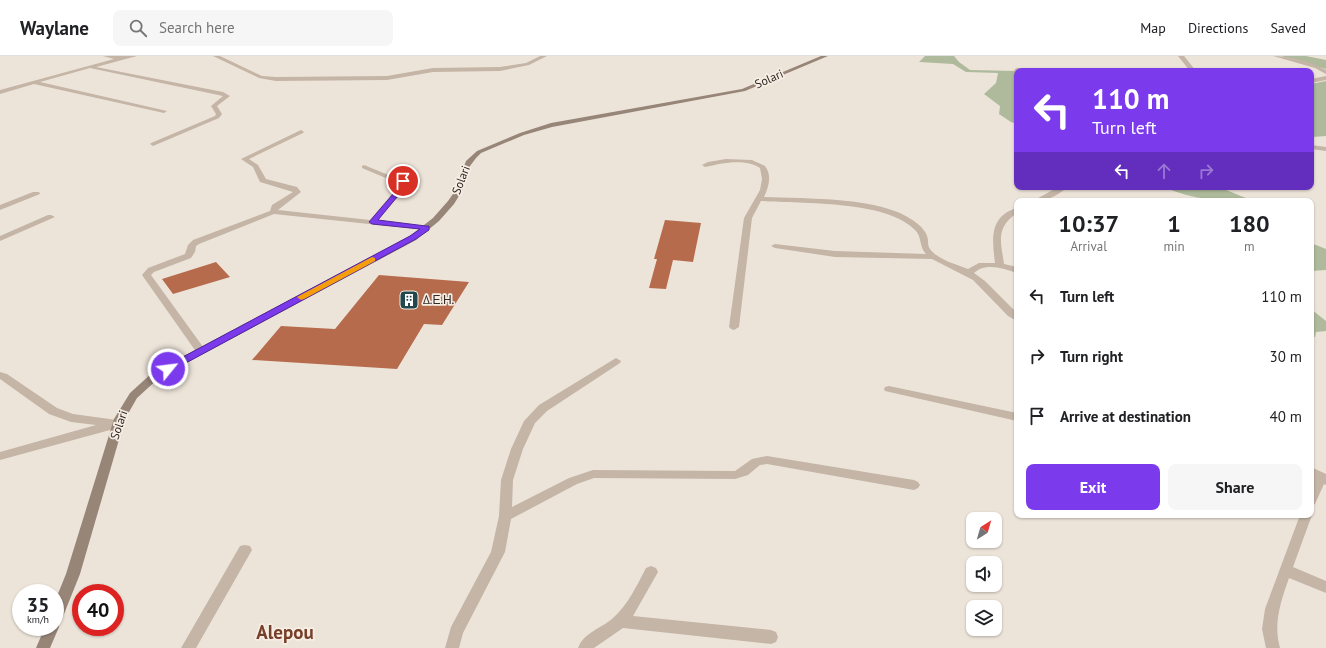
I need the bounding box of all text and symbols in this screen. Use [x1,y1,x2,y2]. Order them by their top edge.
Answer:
search box [113,10,393,46]
text: Waylane [20,16,89,40]
icon: search [127,17,149,39]
text: Search here [159,18,235,37]
text: Map [1140,19,1166,37]
text: Directions [1188,19,1248,37]
text: Saved [1270,19,1306,37]
street label: Solari [752,66,785,91]
text: 110 m [1092,80,1169,117]
icon: left [1026,84,1078,136]
text: Turn left [1092,116,1157,139]
icon: left [1111,160,1133,182]
icon: ahead [1153,160,1175,182]
icon: right [1195,160,1217,182]
street label: Solari [448,163,473,196]
pin [386,164,420,198]
icon: arrive [392,170,414,192]
text: 10:37 [1058,208,1119,239]
text: 1 [1167,208,1181,239]
text: 180 [1229,208,1270,239]
text: Arrival [1071,238,1107,255]
text: min [1163,238,1185,255]
text: m [1244,238,1255,255]
icon: left [1026,285,1048,307]
text: Turn left [1060,287,1114,306]
text: 110 m [1261,287,1302,306]
building icon: Δ.Ε.Η. [398,289,420,311]
place label: Δ.Ε.Η. [423,292,454,307]
icon: right [1026,345,1048,367]
text: Turn right [1060,347,1123,366]
text: 30 m [1269,347,1302,366]
position arrow [147,348,189,390]
icon: arrive [1026,405,1048,427]
text: Arrive at destination [1060,407,1191,426]
text: 40 m [1269,407,1302,426]
street label: Solari [107,408,130,441]
button: Exit [1026,464,1160,510]
button: Share [1168,464,1302,510]
north arrow [966,512,1002,548]
map controls [966,512,1002,636]
button: sound [966,556,1002,592]
speed limit sign: 40 [72,584,124,636]
text: 35 [27,592,49,618]
button: layers [966,600,1002,636]
text: km/h [27,613,49,626]
district label: Alepou [256,620,314,644]

